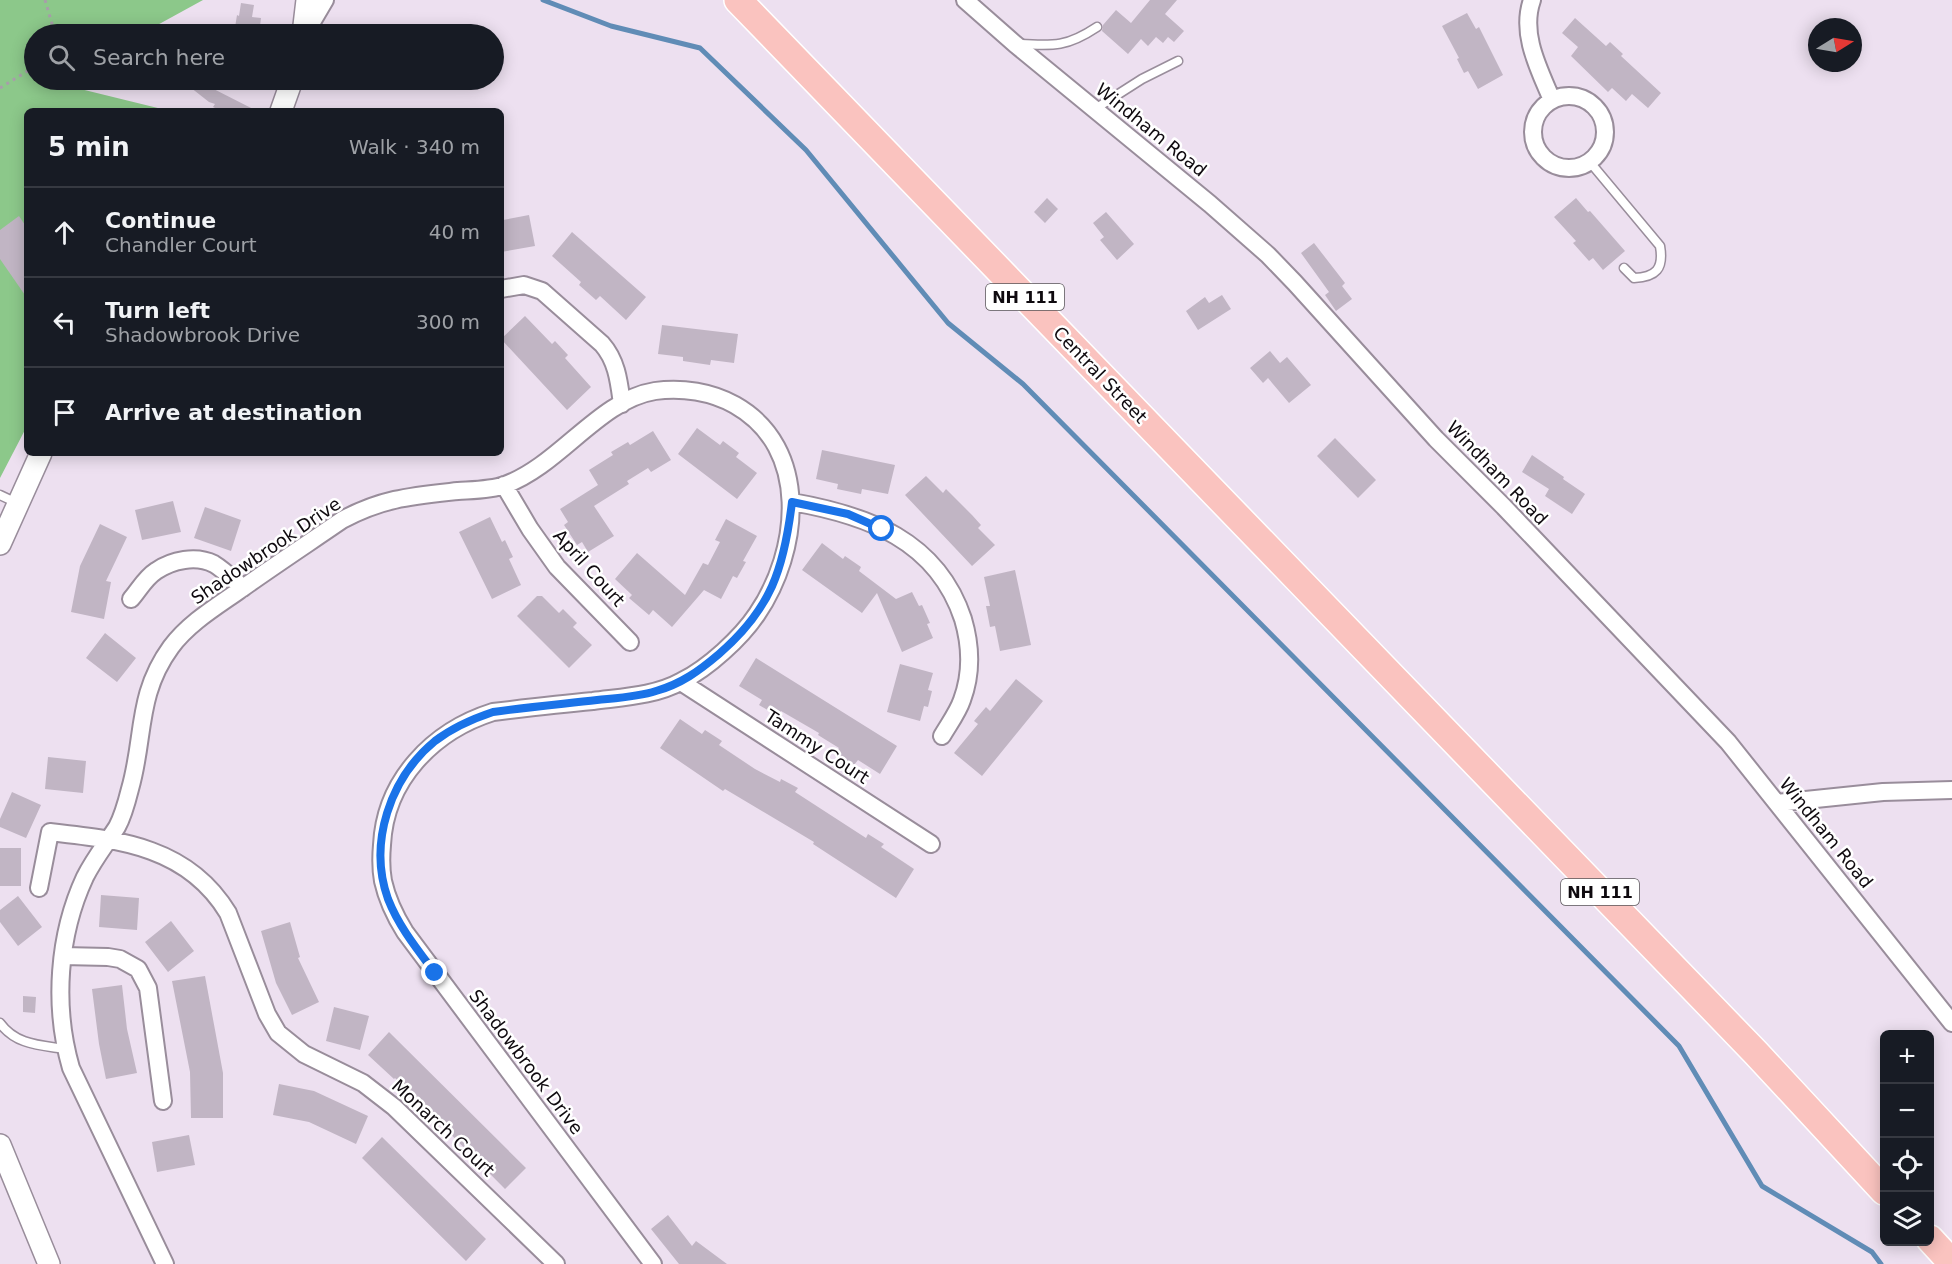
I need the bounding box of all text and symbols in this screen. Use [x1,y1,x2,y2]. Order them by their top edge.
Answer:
north arrow [1808,18,1862,72]
search box [24,24,504,90]
icon: search [45,41,78,74]
text: Search here [93,45,225,70]
street label: Windham Road [1092,79,1211,181]
text: 5 min [48,132,130,162]
text: Walk · 340 m [349,135,480,159]
text: Continue [105,208,216,233]
icon: ahead [48,216,81,249]
text: 40 m [429,220,480,244]
text: Chandler Court [105,233,257,257]
road number: NH 111 [986,284,1064,310]
text: Turn left [105,298,210,323]
icon: left [48,306,81,339]
text: 300 m [416,310,480,334]
street label: Central Street [1049,322,1152,427]
text: Shadowbrook Drive [105,323,300,347]
icon: arrive [48,396,81,429]
text: Arrive at destination [105,400,362,425]
street label: Windham Road [1443,416,1552,529]
street label: Shadowbrook Drive [187,493,344,608]
route start [868,515,894,541]
street label: April Court [549,525,629,610]
street label: Tammy Court [760,705,873,788]
street label: Windham Road [1775,773,1877,892]
road number: NH 111 [1561,879,1639,905]
route end [421,959,447,985]
street label: Shadowbrook Drive [465,985,588,1138]
map controls [1880,1030,1934,1246]
button: + [1880,1030,1934,1084]
street label: Monarch Court [388,1075,499,1180]
button: − [1880,1084,1934,1138]
button: locate [1880,1138,1934,1192]
button: layers [1880,1192,1934,1246]

